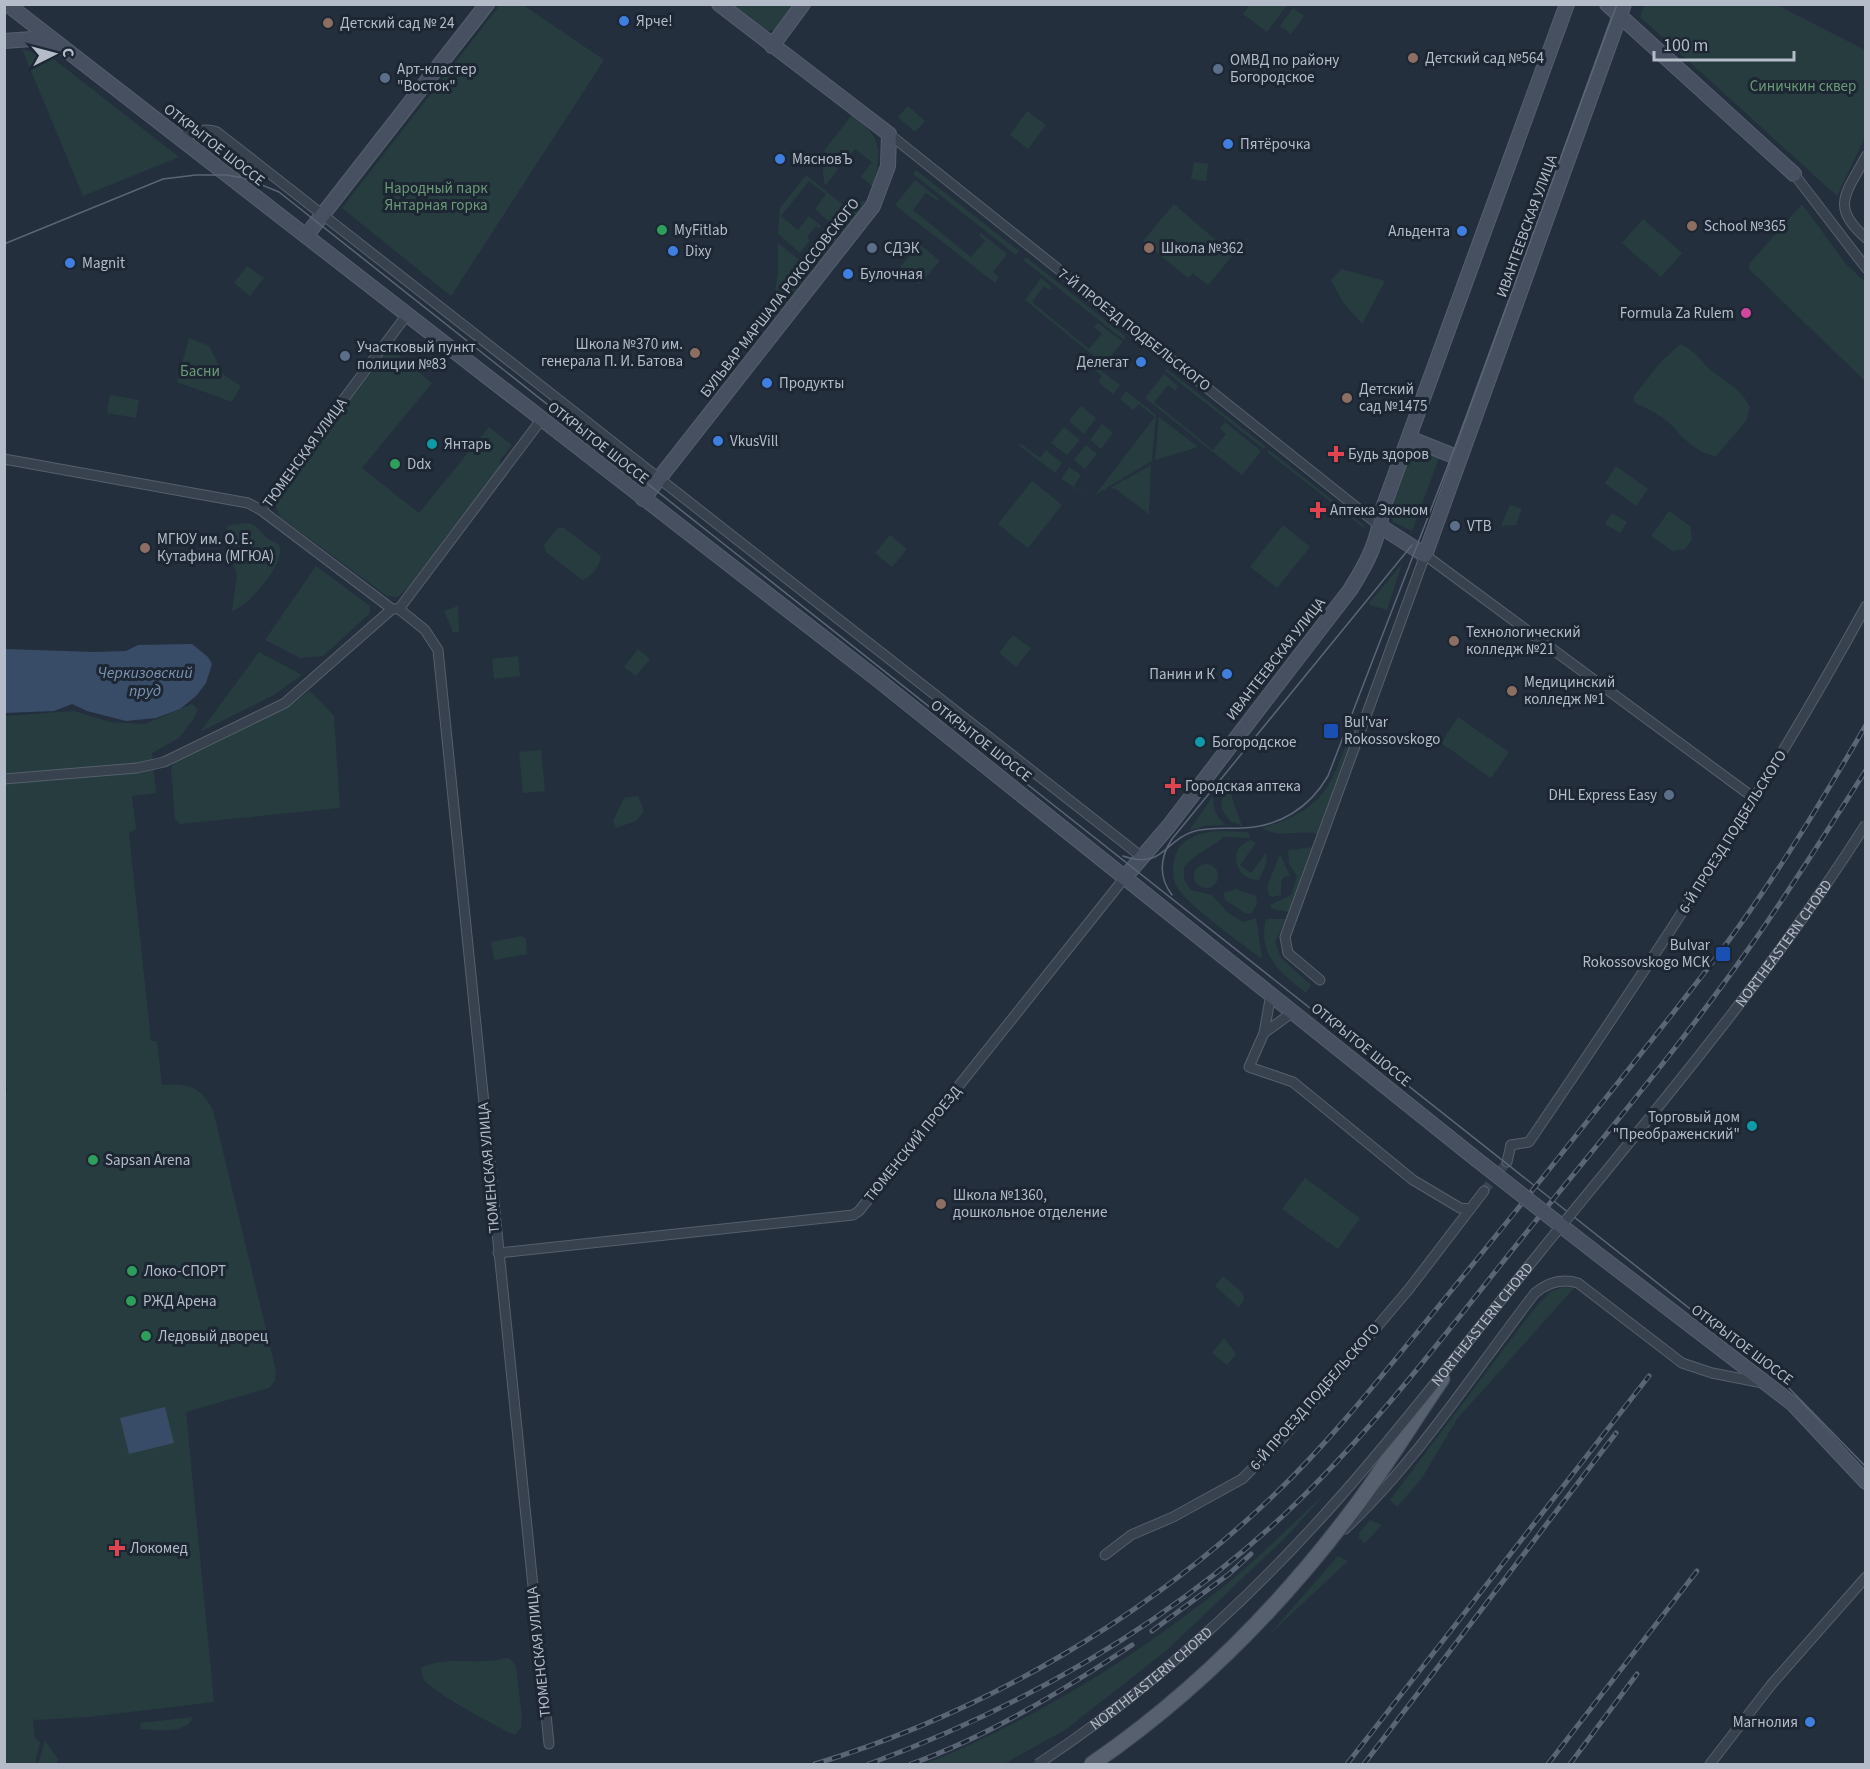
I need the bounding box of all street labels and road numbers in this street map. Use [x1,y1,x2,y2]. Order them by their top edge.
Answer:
street label: ОТКРЫТОЕ ШОССЕ [159,99,269,191]
street label: ИВАНТЕЕВСКАЯ УЛИЦА [1491,151,1563,300]
street label: БУЛЬВАР МАРШАЛА РОКОССОВСКОГО [696,194,865,402]
street label: 7-Й ПРОЕЗД ПОДБЕЛЬСКОГО [1053,264,1215,396]
street label: ТЮМЕНСКАЯ УЛИЦА [258,393,353,512]
street label: ОТКРЫТОЕ ШОССЕ [543,397,653,489]
street label: ИВАНТЕЕВСКАЯ УЛИЦА [1221,593,1331,725]
street label: ОТКРЫТОЕ ШОССЕ [926,695,1036,787]
street label: 6-Й ПРОЕЗД ПОДБЕЛЬСКОГО [1674,746,1792,918]
street label: NORTHEASTERN CHORD [1730,875,1837,1011]
street label: ОТКРЫТОЕ ШОССЕ [1307,998,1415,1092]
street label: ТЮМЕНСКИЙ ПРОЕЗД [860,1081,967,1206]
street label: ТЮМЕНСКАЯ УЛИЦА [473,1101,505,1234]
street label: NORTHEASTERN CHORD [1426,1258,1538,1391]
street label: ОТКРЫТОЕ ШОССЕ [1687,1300,1798,1390]
street label: 6-Й ПРОЕЗД ПОДБЕЛЬСКОГО [1245,1319,1385,1475]
street label: ТЮМЕНСКАЯ УЛИЦА [522,1585,556,1718]
street label: NORTHEASTERN CHORD [1085,1622,1217,1735]

